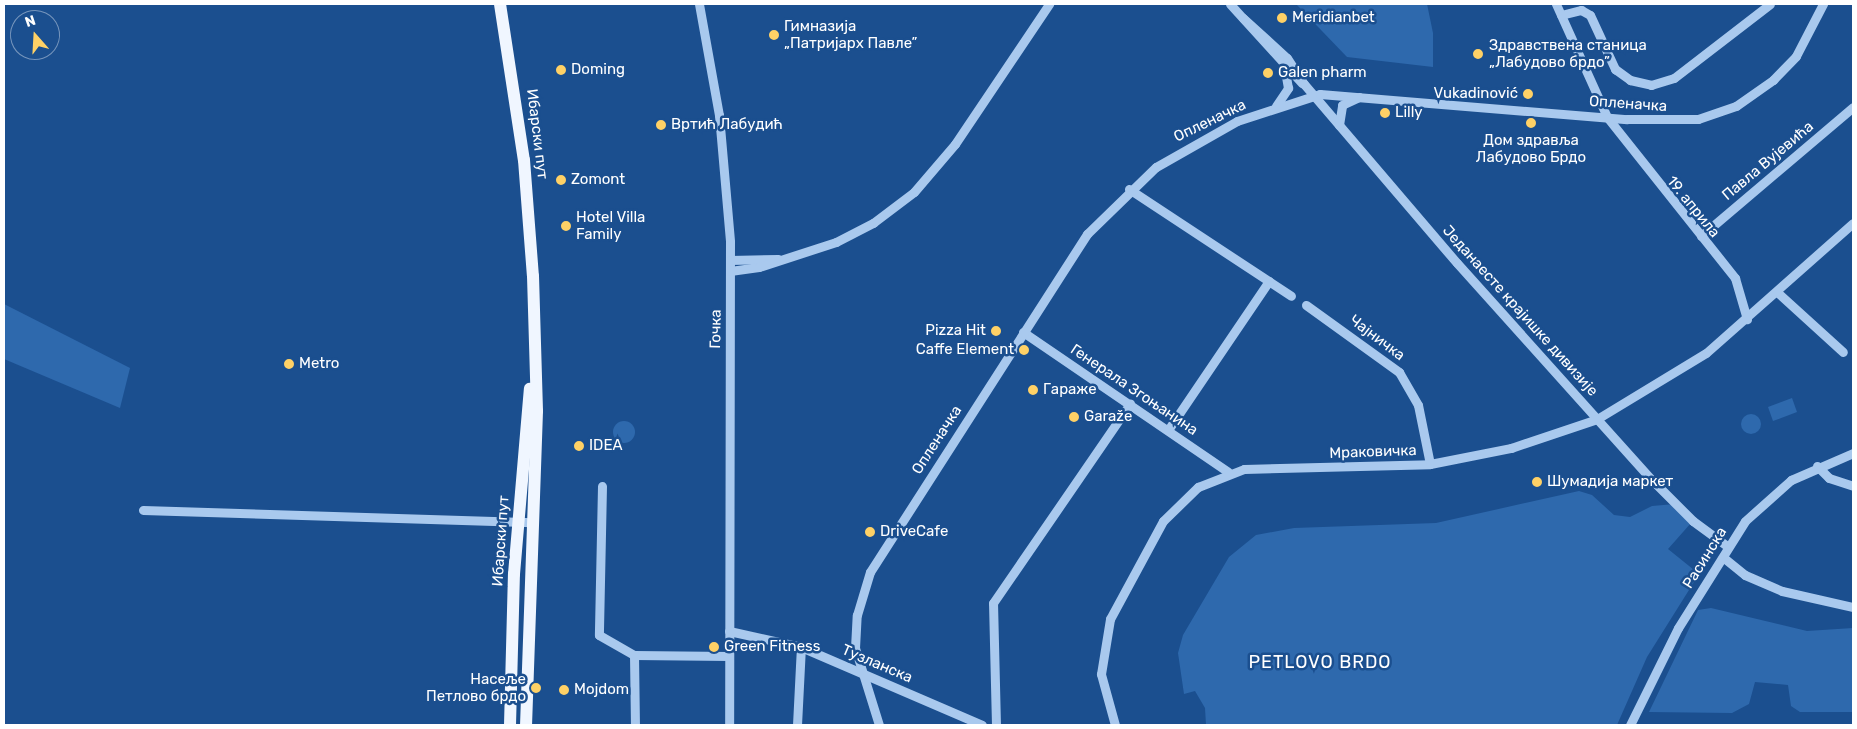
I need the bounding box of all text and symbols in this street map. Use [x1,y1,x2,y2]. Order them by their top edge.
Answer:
place label: Meridianbet [1292,9,1375,27]
north arrow [10,10,60,60]
text: N [23,12,38,31]
marker: Meridianbet [1276,12,1288,24]
place label: Гимназија „Патријарх Павле” [784,17,917,52]
marker: Гимназија „Патријарх Павле” [768,29,780,41]
place label: Здравствена станица „Лабудово брдо” [1489,36,1647,71]
marker: Здравствена станица „Лабудово брдо” [1471,47,1485,61]
place label: Doming [571,61,625,79]
marker: Doming [555,64,567,76]
place label: Galen pharm [1278,64,1367,82]
marker: Galen pharm [1262,67,1274,79]
place label: Vukadinović [1434,85,1518,103]
street label: Ибарски пут [523,88,551,180]
marker: Vukadinović [1522,88,1534,100]
street label: Опленачка [1588,92,1668,116]
street label: Опленачка [1171,96,1249,146]
place label: Lilly [1395,104,1423,122]
marker: Lilly [1379,107,1391,119]
place label: Вртић Лабудић [671,116,783,134]
marker: Дом здравља Лабудово Брдо [1525,117,1537,129]
street label: Павла Вујевића [1719,118,1817,204]
marker: Вртић Лабудић [655,119,667,131]
place label: Дом здравља Лабудово Брдо [1476,131,1586,166]
place label: Zomont [571,171,625,189]
street label: 19. априла [1663,173,1723,241]
marker: Zomont [555,174,567,186]
place label: Hotel Villa Family [576,208,646,243]
marker: Hotel Villa Family [560,220,572,232]
street label: Једанаесте крајишке дивизије [1439,222,1601,400]
street label: Гочка [707,309,725,349]
street label: Чајничка [1346,311,1408,365]
place label: Pizza Hit [925,322,986,340]
marker: Pizza Hit [990,325,1002,337]
place label: Caffe Element [916,341,1014,359]
street label: Генерала Згоњанина [1067,341,1201,439]
marker: Caffe Element [1018,344,1030,356]
place label: Metro [299,355,339,373]
marker: Metro [283,358,295,370]
place label: Гараже [1043,381,1097,399]
marker: Гараже [1027,384,1039,396]
street label: Опленачка [908,402,966,478]
place label: Garaže [1084,408,1132,426]
marker: Garaže [1068,411,1080,423]
place label: IDEA [589,437,623,455]
marker: IDEA [573,440,585,452]
street label: Мраковичка [1329,441,1417,463]
place label: Шумадија маркет [1547,473,1673,491]
marker: Шумадија маркет [1531,476,1543,488]
street label: Ибарски пут [489,495,513,587]
place label: DriveCafe [880,523,948,541]
street label: Расинска [1679,524,1731,592]
marker: DriveCafe [864,526,876,538]
place label: Green Fitness [724,638,820,656]
marker: Green Fitness [708,641,720,653]
street label: Тузланска [839,641,915,687]
district label: PETLOVO BRDO [1247,651,1393,673]
place label: Насеље Петлово брдо [426,670,526,705]
place label: Mojdom [574,681,629,699]
marker: Насеље Петлово брдо [530,682,542,694]
marker: Mojdom [558,684,570,696]

